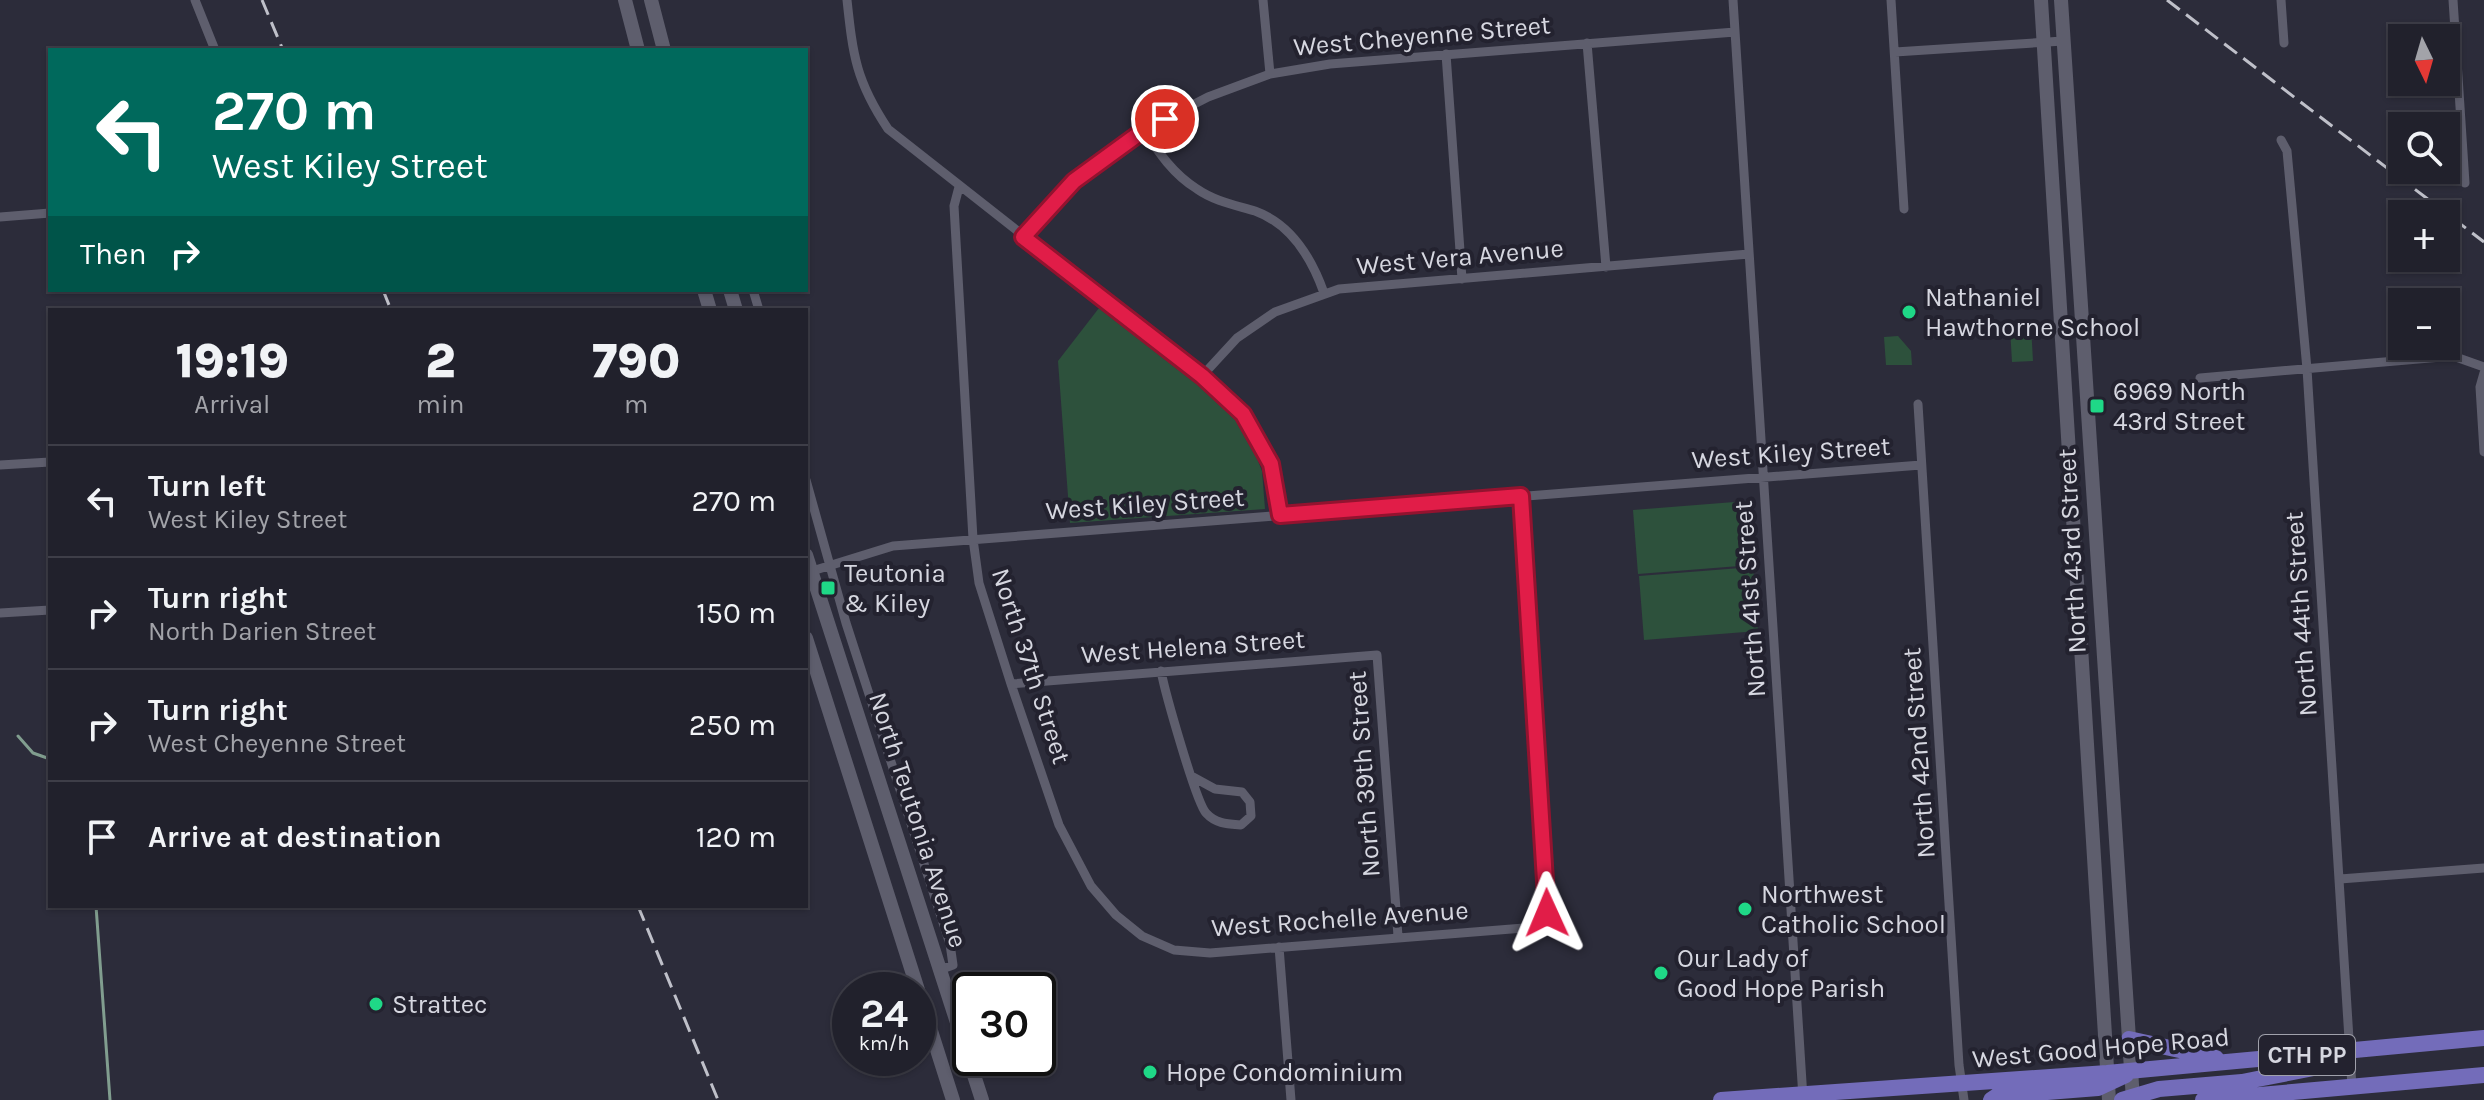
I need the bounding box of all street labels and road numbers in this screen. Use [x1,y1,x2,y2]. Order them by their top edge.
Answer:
street label: West Cheyenne Street [1292,9,1552,63]
street label: West Vera Avenue [1355,232,1565,282]
street label: West Kiley Street [1691,431,1892,475]
street label: North 43rd Street [2051,447,2093,654]
street label: West Kiley Street [1045,482,1246,526]
street label: North 41st Street [1728,499,1772,698]
street label: North 44th Street [2278,510,2324,717]
street label: North 37th Street [985,564,1077,768]
street label: West Helena Street [1080,624,1306,670]
street label: North 42nd Street [1896,646,1942,859]
street label: North 39th Street [1341,670,1387,878]
street label: North Teutonia Avenue [862,688,974,952]
street label: West Rochelle Avenue [1210,895,1470,943]
street label: West Good Hope Road [1971,1021,2231,1075]
road number: CTH PP [2259,1035,2355,1075]

